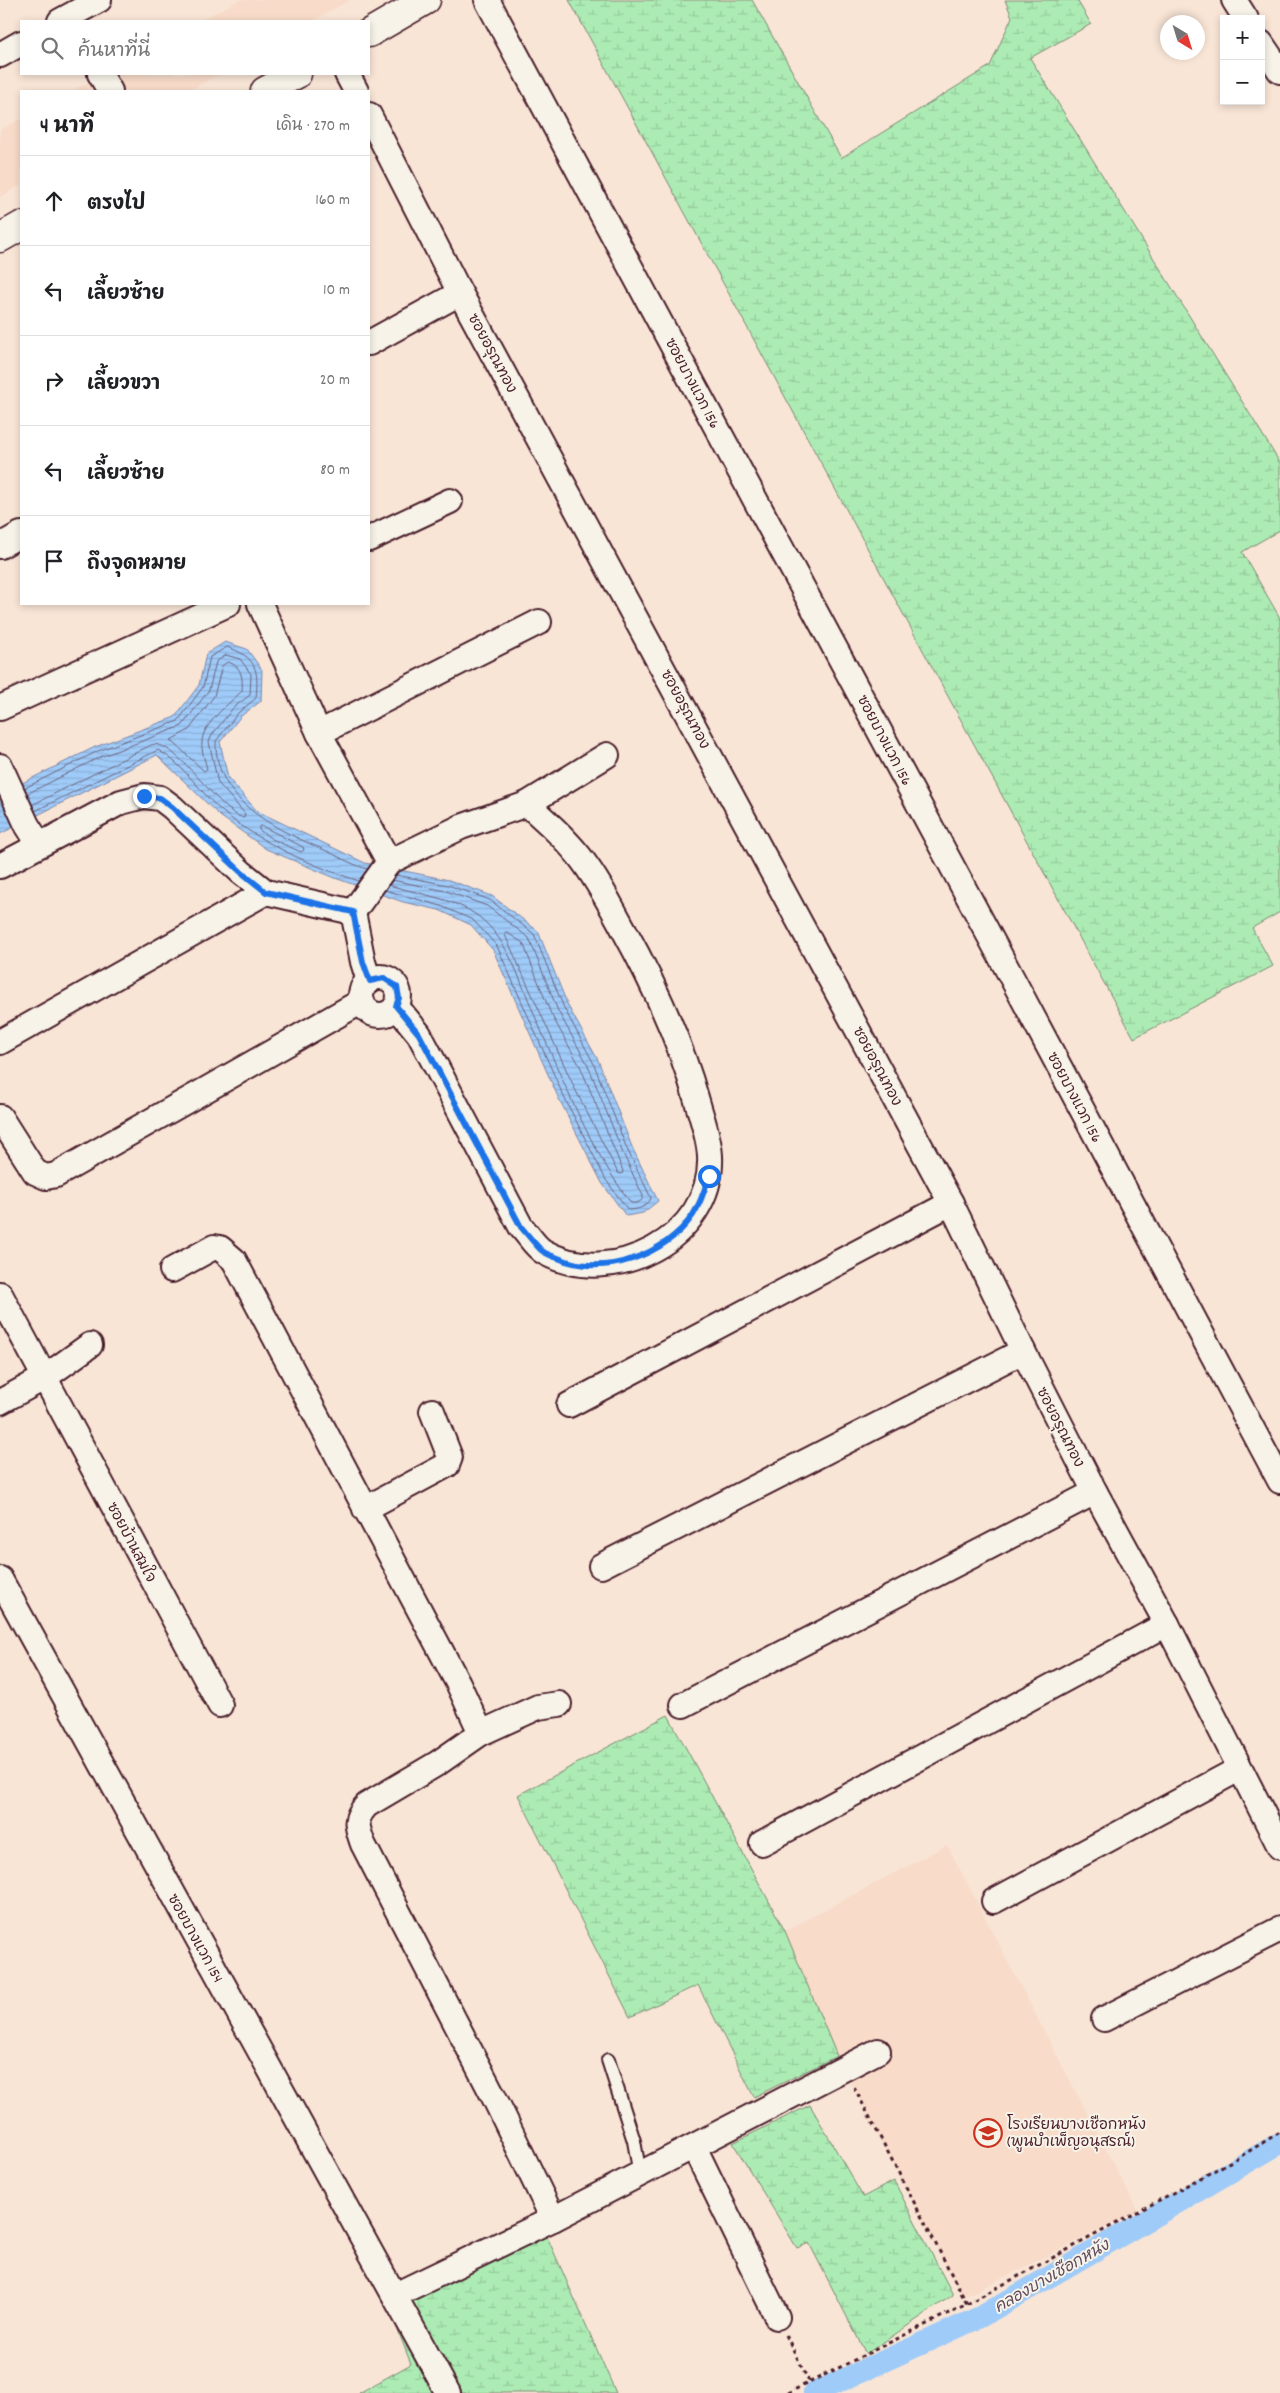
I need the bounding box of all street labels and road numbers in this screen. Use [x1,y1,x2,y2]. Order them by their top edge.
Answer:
street label: ซอยอรุณทอง [461,310,521,398]
street label: ซอยบางแวก 156 [658,335,724,433]
street label: ซอยอรุณทอง [654,666,714,754]
street label: ซอยบางแวก 156 [850,692,916,790]
street label: ซอยอรุณทอง [846,1023,906,1111]
street label: ซอยบางแวก 156 [1040,1049,1106,1147]
street label: ซอยอรุณทอง [1030,1384,1089,1472]
street label: ซอยบ้านสมใจ [100,1499,161,1587]
street label: ซอยบางแวก 154 [161,1891,228,1987]

